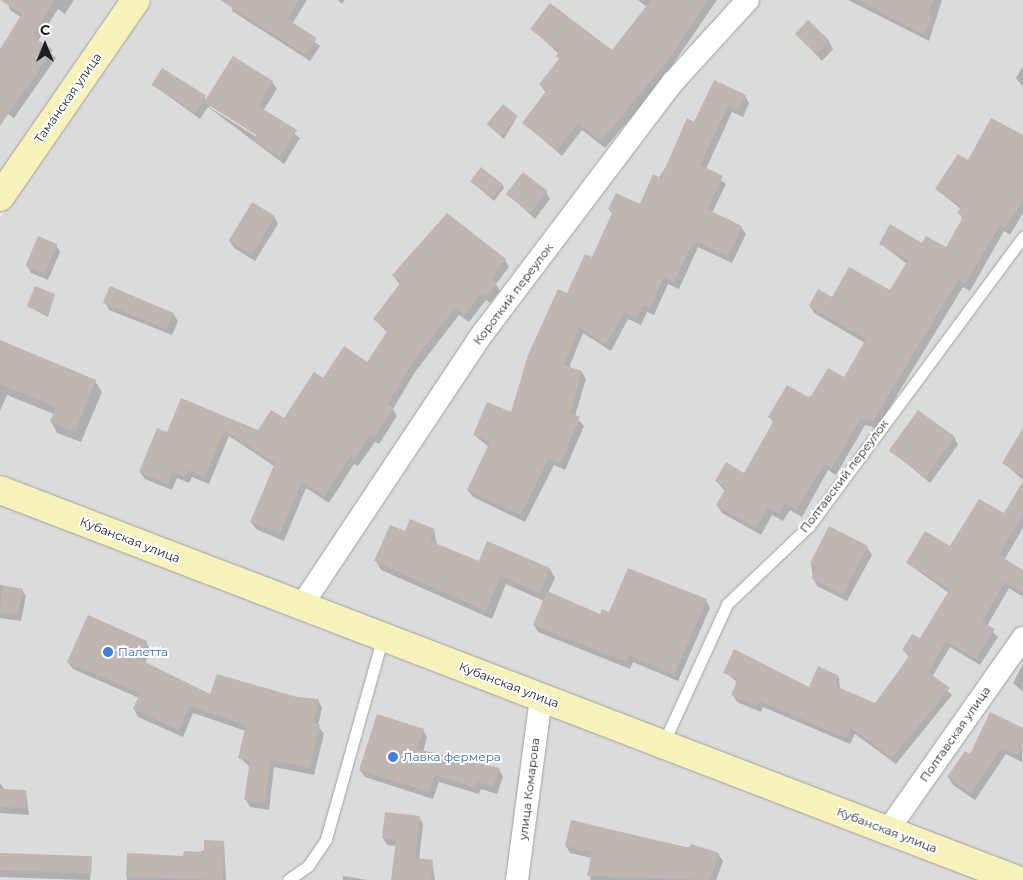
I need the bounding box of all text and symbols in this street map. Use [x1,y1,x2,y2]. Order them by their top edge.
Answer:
north arrow [20,20,70,70]
text: С [40,21,50,39]
street label: Таманская улица [31,50,105,146]
street label: Короткий переулок [470,240,556,348]
street label: Полтавский переулок [797,417,891,535]
street label: Кубанская улица [78,514,182,566]
place label: Палетта [118,645,168,659]
marker: Палетта [102,646,114,658]
street label: Кубанская улица [457,659,561,711]
street label: Полтавская улица [917,683,993,785]
street label: улица Комарова [516,737,542,841]
place label: Лавка фермера [403,750,501,764]
marker: Лавка фермера [387,751,399,763]
street label: Кубанская улица [835,804,939,856]

